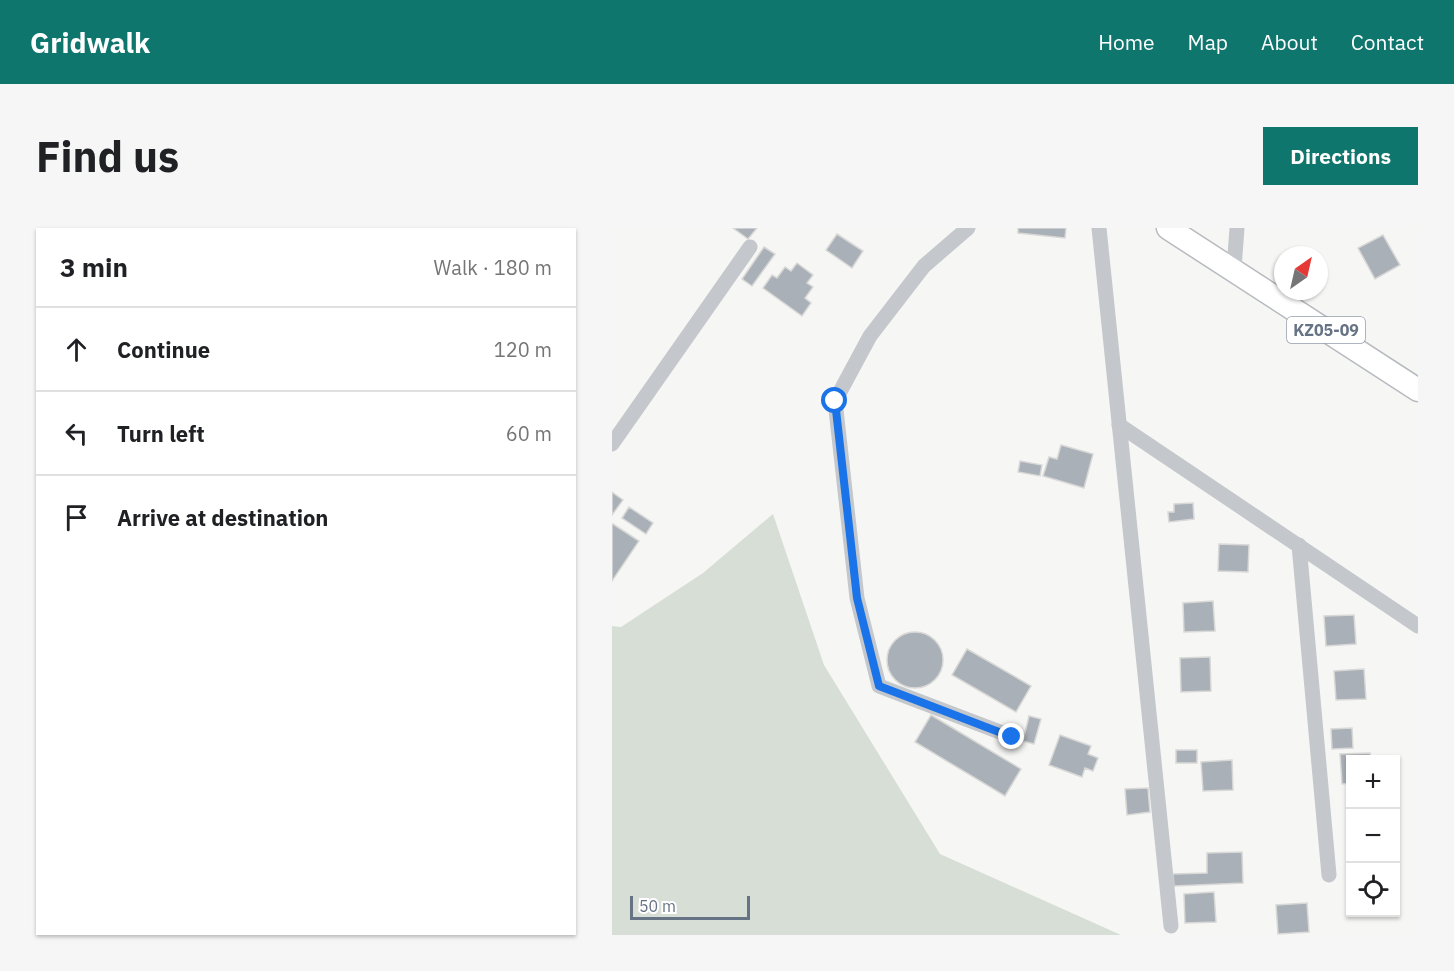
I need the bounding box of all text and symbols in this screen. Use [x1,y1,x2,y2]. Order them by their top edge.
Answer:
text: Gridwalk [30,24,150,61]
text: Home [1098,28,1155,56]
text: Map [1188,28,1228,56]
text: About [1261,28,1318,56]
text: Contact [1351,28,1424,56]
button: Directions [1263,127,1418,185]
text: Find us [36,129,179,184]
north arrow [1274,246,1328,300]
text: 3 min [60,250,128,284]
text: Walk · 180 m [434,254,552,281]
road number: KZ05-09 [1287,317,1365,343]
icon: ahead [60,333,93,366]
text: Continue [117,335,210,364]
text: 120 m [494,336,552,363]
route start [821,387,847,413]
icon: left [60,417,93,450]
text: Turn left [117,419,205,448]
text: 60 m [506,420,552,447]
icon: arrive [60,501,93,534]
text: Arrive at destination [117,503,328,532]
route end [998,723,1024,749]
map controls [1346,755,1400,917]
button: + [1346,755,1400,809]
button: − [1346,809,1400,863]
button: locate [1346,863,1400,917]
scale bar [630,893,750,920]
text: 50 m [639,896,676,916]

